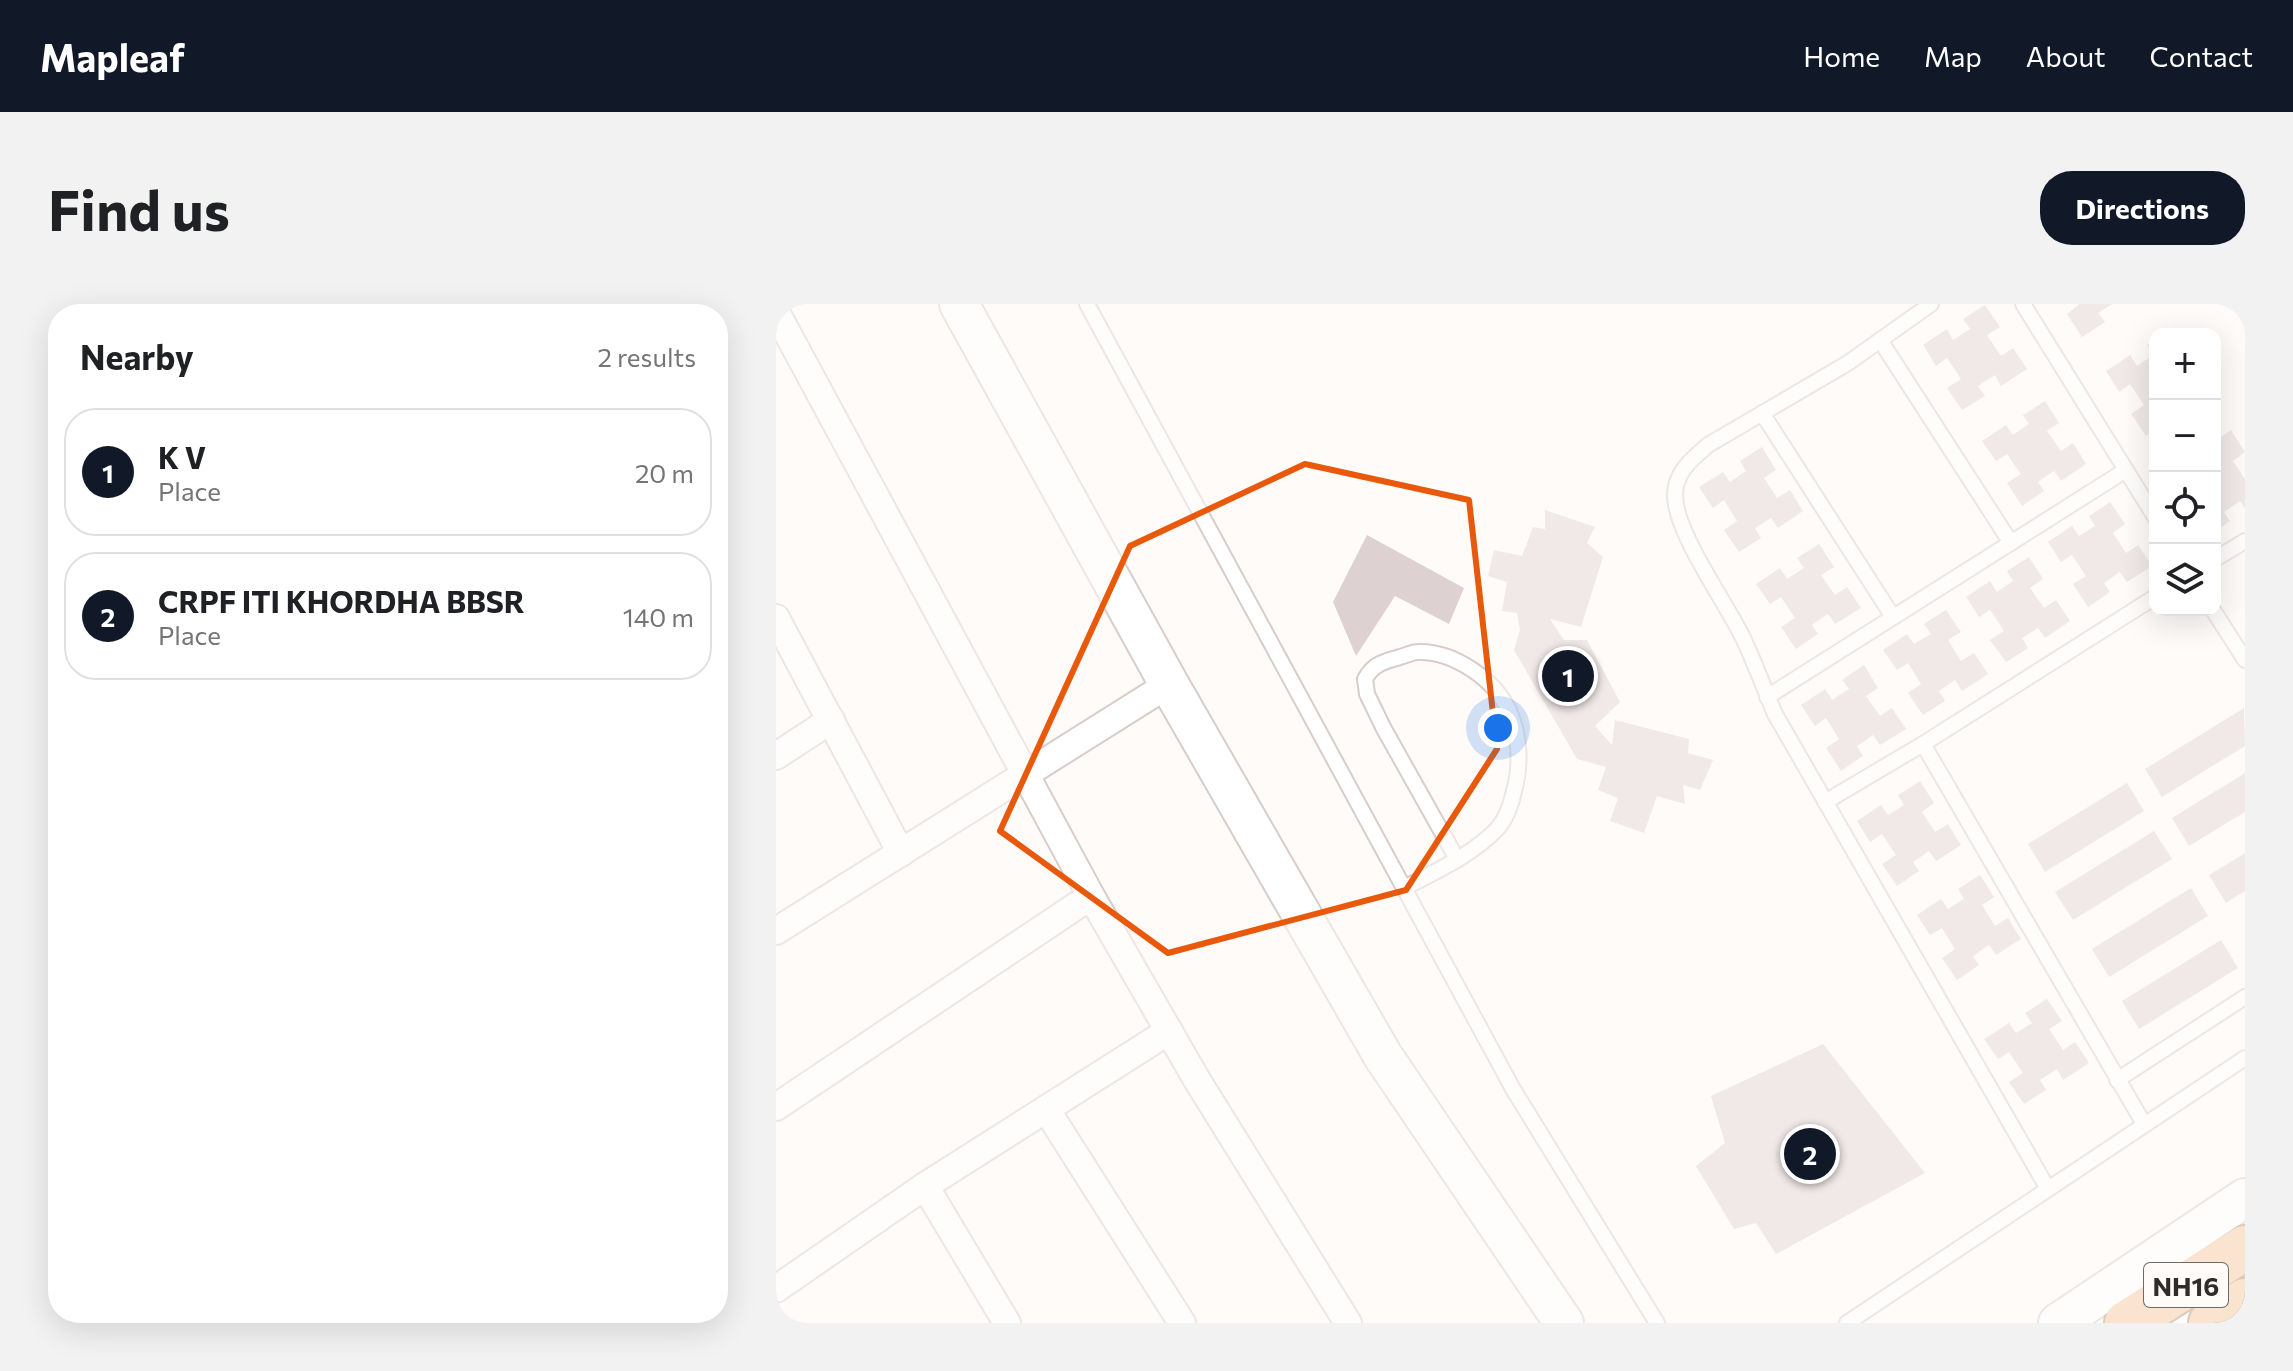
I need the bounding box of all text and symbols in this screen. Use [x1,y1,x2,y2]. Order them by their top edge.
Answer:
text: Mapleaf [40,33,185,80]
text: Home [1803,39,1880,73]
text: Map [1924,39,1982,73]
text: About [2026,39,2106,73]
text: Contact [2150,39,2253,73]
button: Directions [2040,171,2245,245]
text: Find us [48,174,230,243]
map controls [2149,328,2221,616]
button: + [2149,328,2221,400]
text: Nearby [80,335,194,377]
text: 2 results [598,341,696,372]
button: − [2149,400,2221,472]
text: K V [158,438,206,475]
text: 1 [102,457,114,488]
text: 20 m [635,457,694,488]
button: locate [2149,472,2221,544]
text: Place [158,475,221,506]
button: layers [2149,544,2221,616]
text: CRPF ITI KHORDHA BBSR [158,582,525,619]
text: 2 [101,601,115,632]
text: 140 m [623,601,694,632]
text: Place [158,619,221,650]
pin: 1 [1542,646,1594,706]
your location [1478,708,1518,748]
pin: 2 [1784,1124,1836,1184]
road number: NH16 [2144,1263,2228,1307]

